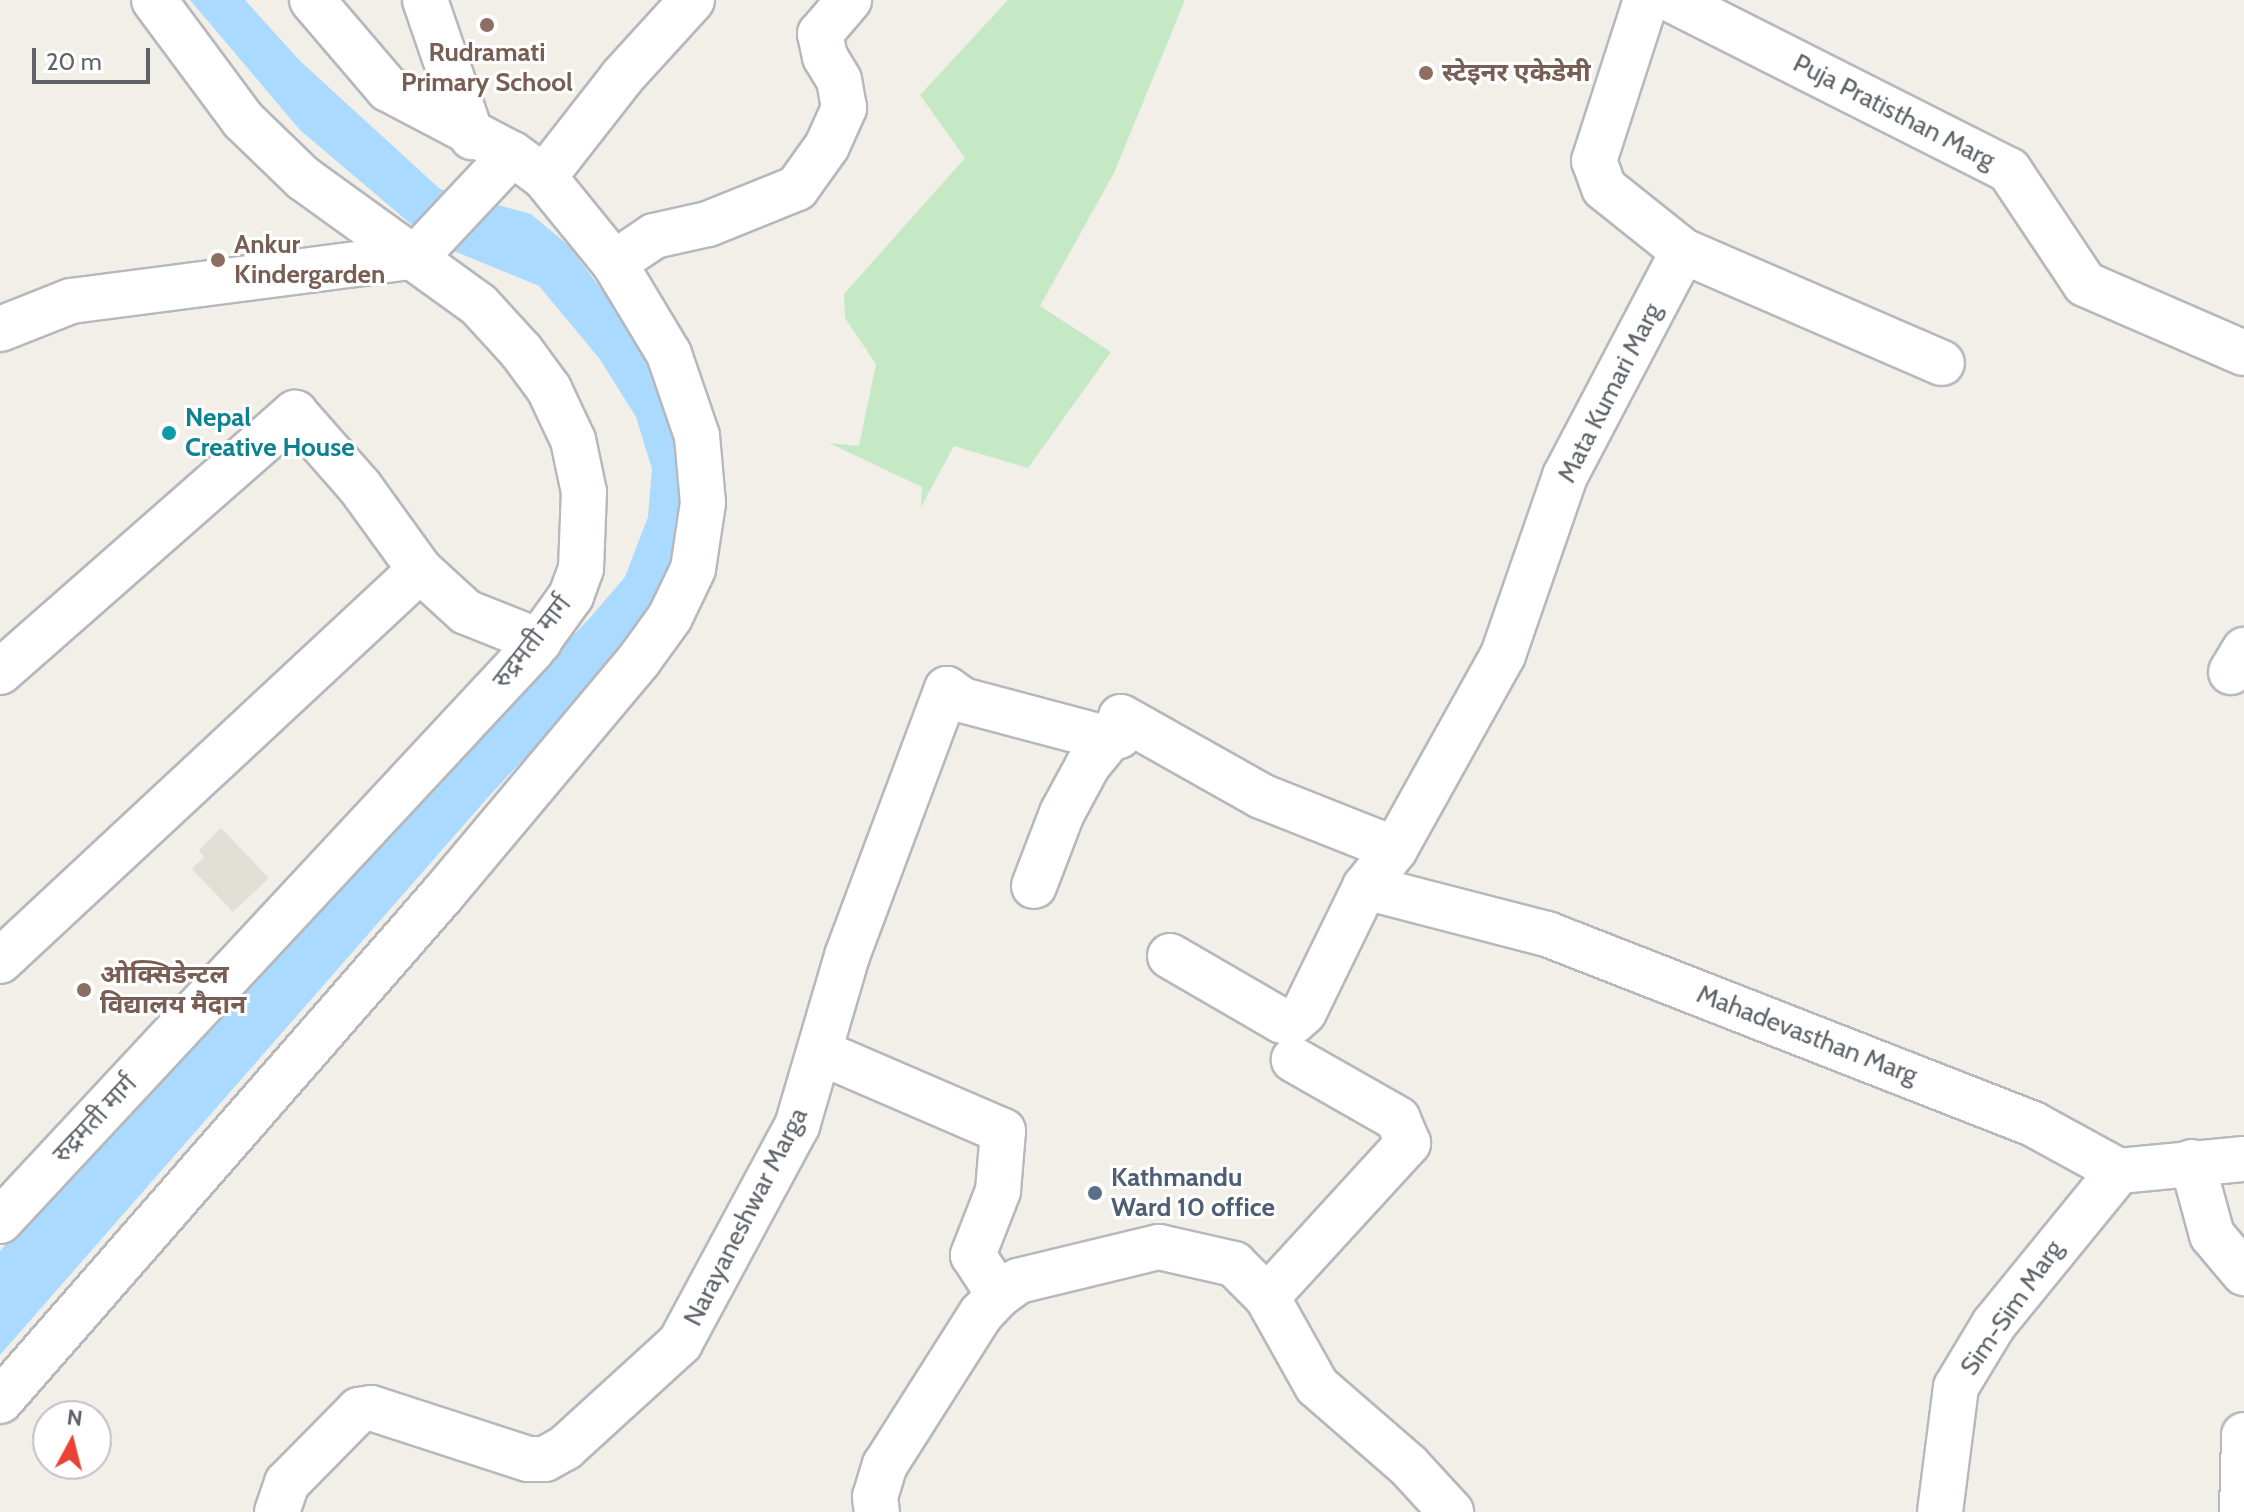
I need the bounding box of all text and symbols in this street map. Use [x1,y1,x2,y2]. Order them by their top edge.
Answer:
marker: Rudramati Primary School [478,16,496,34]
scale bar [36,32,154,82]
place label: Rudramati Primary School [401,37,573,98]
text: 20 m [46,47,102,76]
street label: Puja Pratisthan Marg [1788,48,2000,176]
place label: स्टेइनर एकेडेमी [1442,57,1591,89]
marker: स्टेइनर एकेडेमी [1417,64,1435,82]
place label: Ankur Kindergarden [234,229,385,290]
marker: Ankur Kindergarden [209,251,227,269]
street label: Mata Kumari Marg [1551,298,1669,488]
place label: Nepal Creative House [185,402,355,464]
marker: Nepal Creative House [160,424,178,442]
street label: रुद्रमती मार्ग [486,589,578,695]
place label: ओक्सिडेन्टल विद्यालय मैदान [100,959,246,1020]
street label: Mahadevasthan Marg [1692,979,1922,1091]
marker: ओक्सिडेन्टल विद्यालय मैदान [75,981,93,999]
street label: रुद्रमती मार्ग [46,1068,144,1170]
street label: Narayaneshwar Marga [677,1103,815,1331]
place label: Kathmandu Ward 10 office [1111,1162,1275,1224]
marker: Kathmandu Ward 10 office [1086,1184,1104,1202]
street label: Sim-Sim Marg [1954,1234,2070,1382]
north arrow [32,1400,112,1480]
text: N [65,1403,84,1432]

